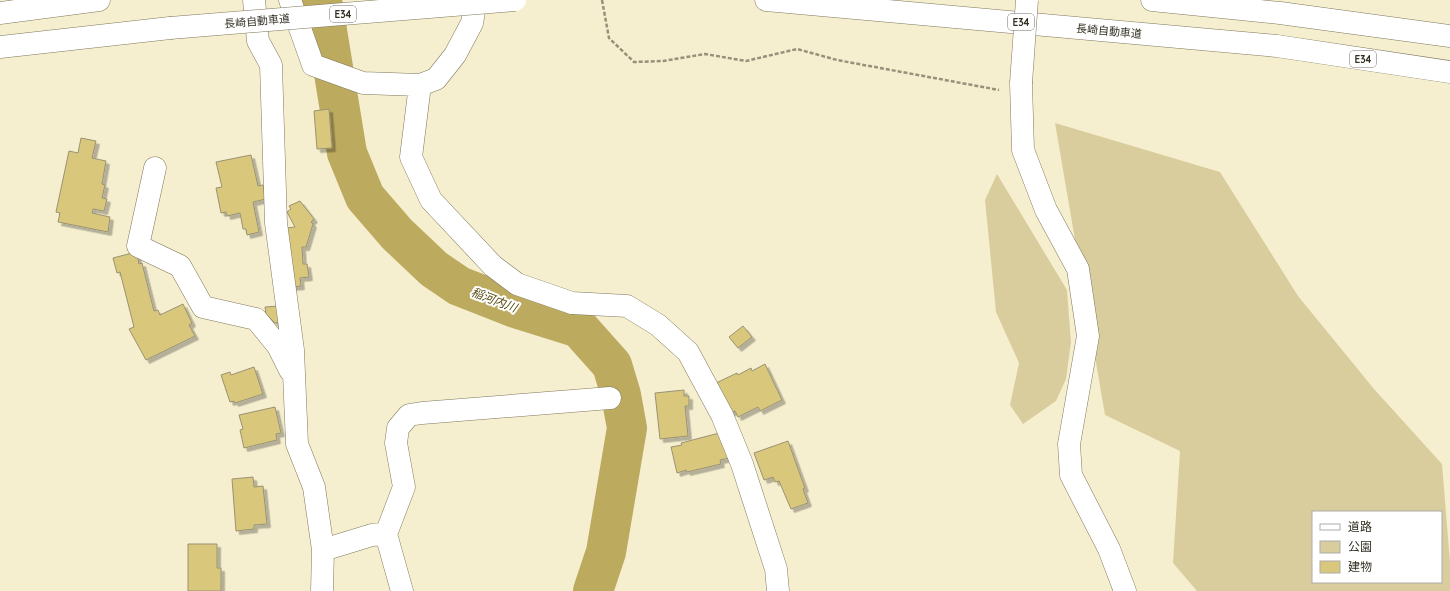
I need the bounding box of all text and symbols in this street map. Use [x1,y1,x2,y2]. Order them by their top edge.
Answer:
road number: E34 [330,6,356,22]
street label: 長崎自動車道 [224,11,290,31]
road number: E34 [1008,14,1034,30]
street label: 長崎自動車道 [1076,21,1142,41]
road number: E34 [1350,51,1376,67]
water label: 稲河内川 [469,284,521,316]
legend [1312,511,1442,583]
text: 道路 [1348,519,1372,534]
text: 公園 [1348,539,1372,554]
text: 建物 [1348,559,1372,574]

